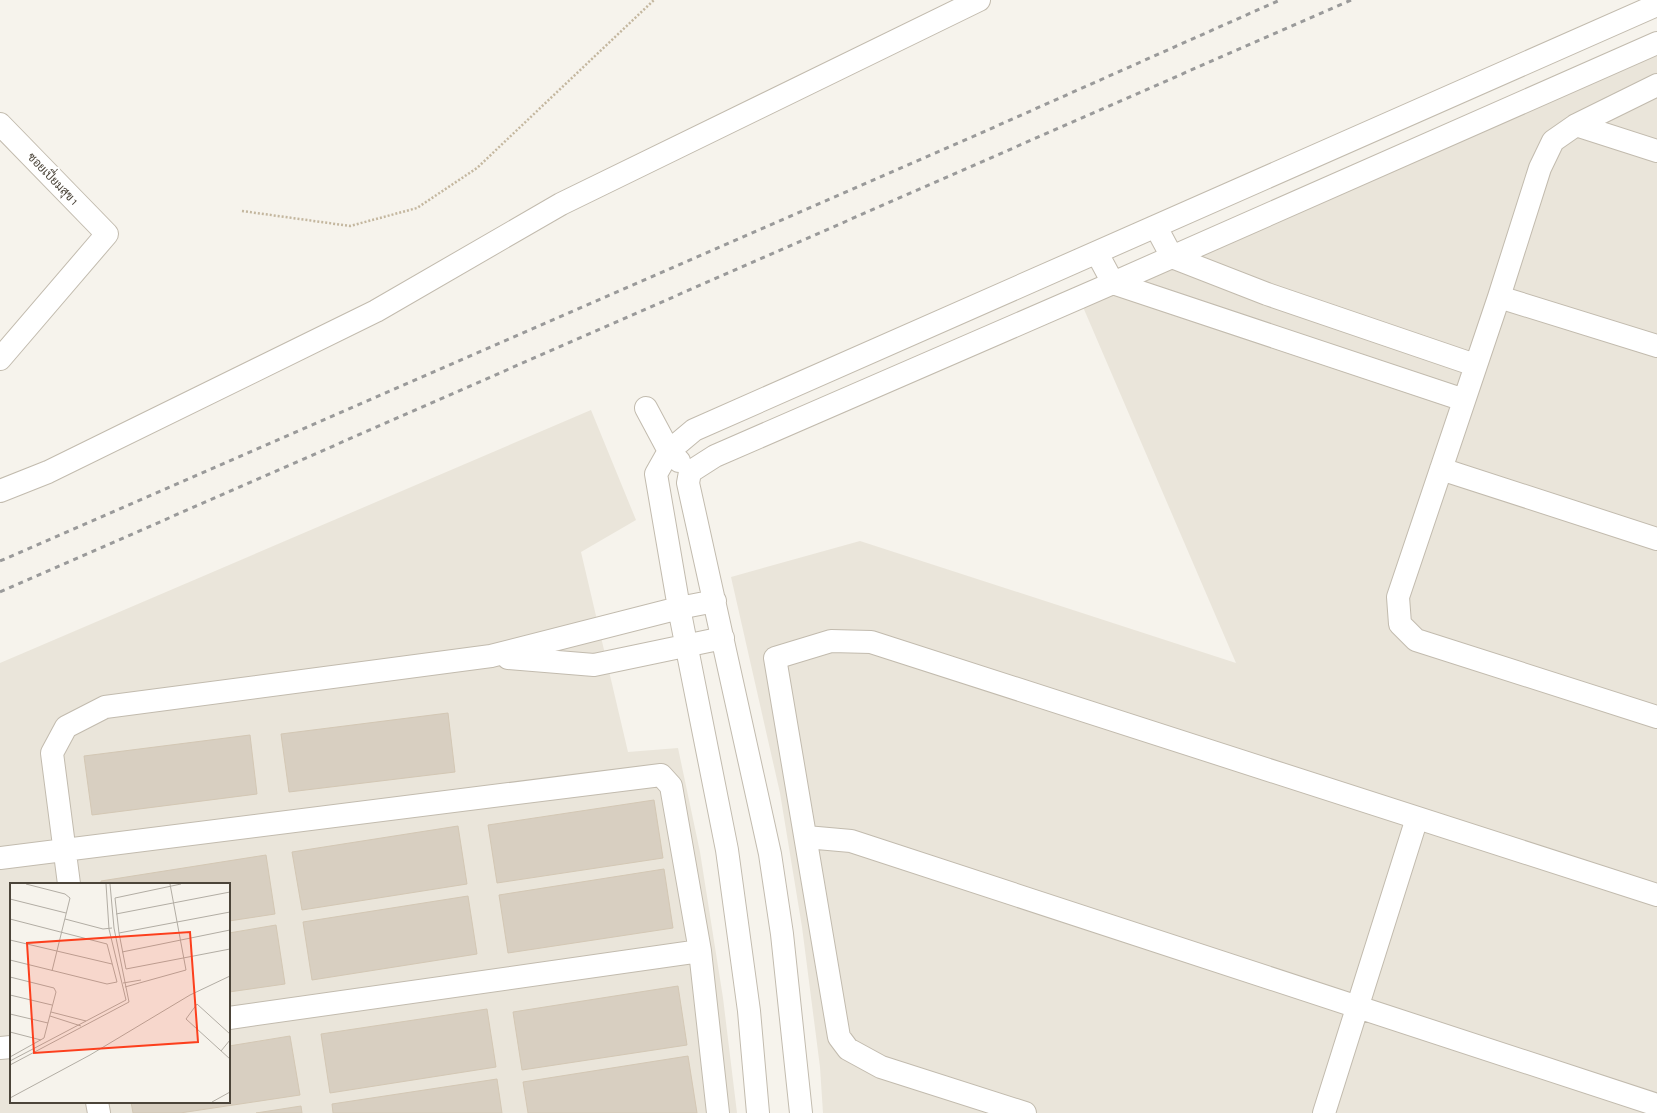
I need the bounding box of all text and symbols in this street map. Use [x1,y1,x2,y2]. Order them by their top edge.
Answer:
street label: ซอยเปี่ยมสุข 1 [23,147,84,209]
inset map [10,883,230,1103]

